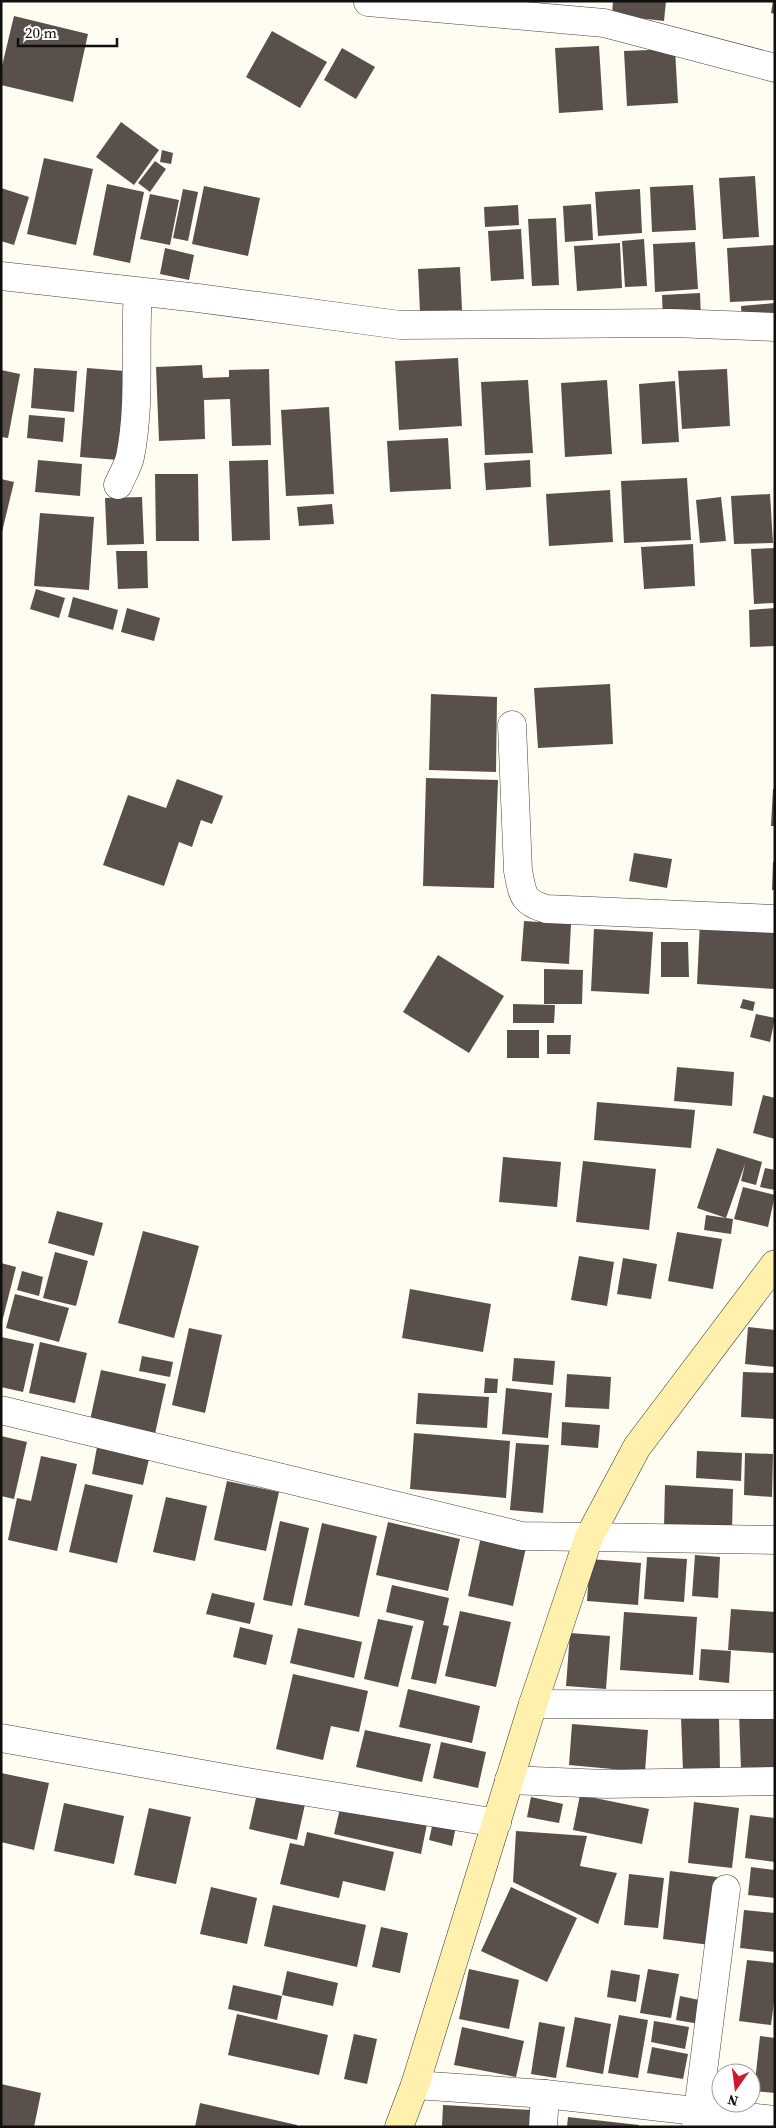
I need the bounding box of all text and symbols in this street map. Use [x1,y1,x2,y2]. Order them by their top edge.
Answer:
scale bar [18,15,116,47]
text: 20 m [25,22,57,43]
north arrow [711,2063,761,2113]
text: N [725,2090,740,2112]

